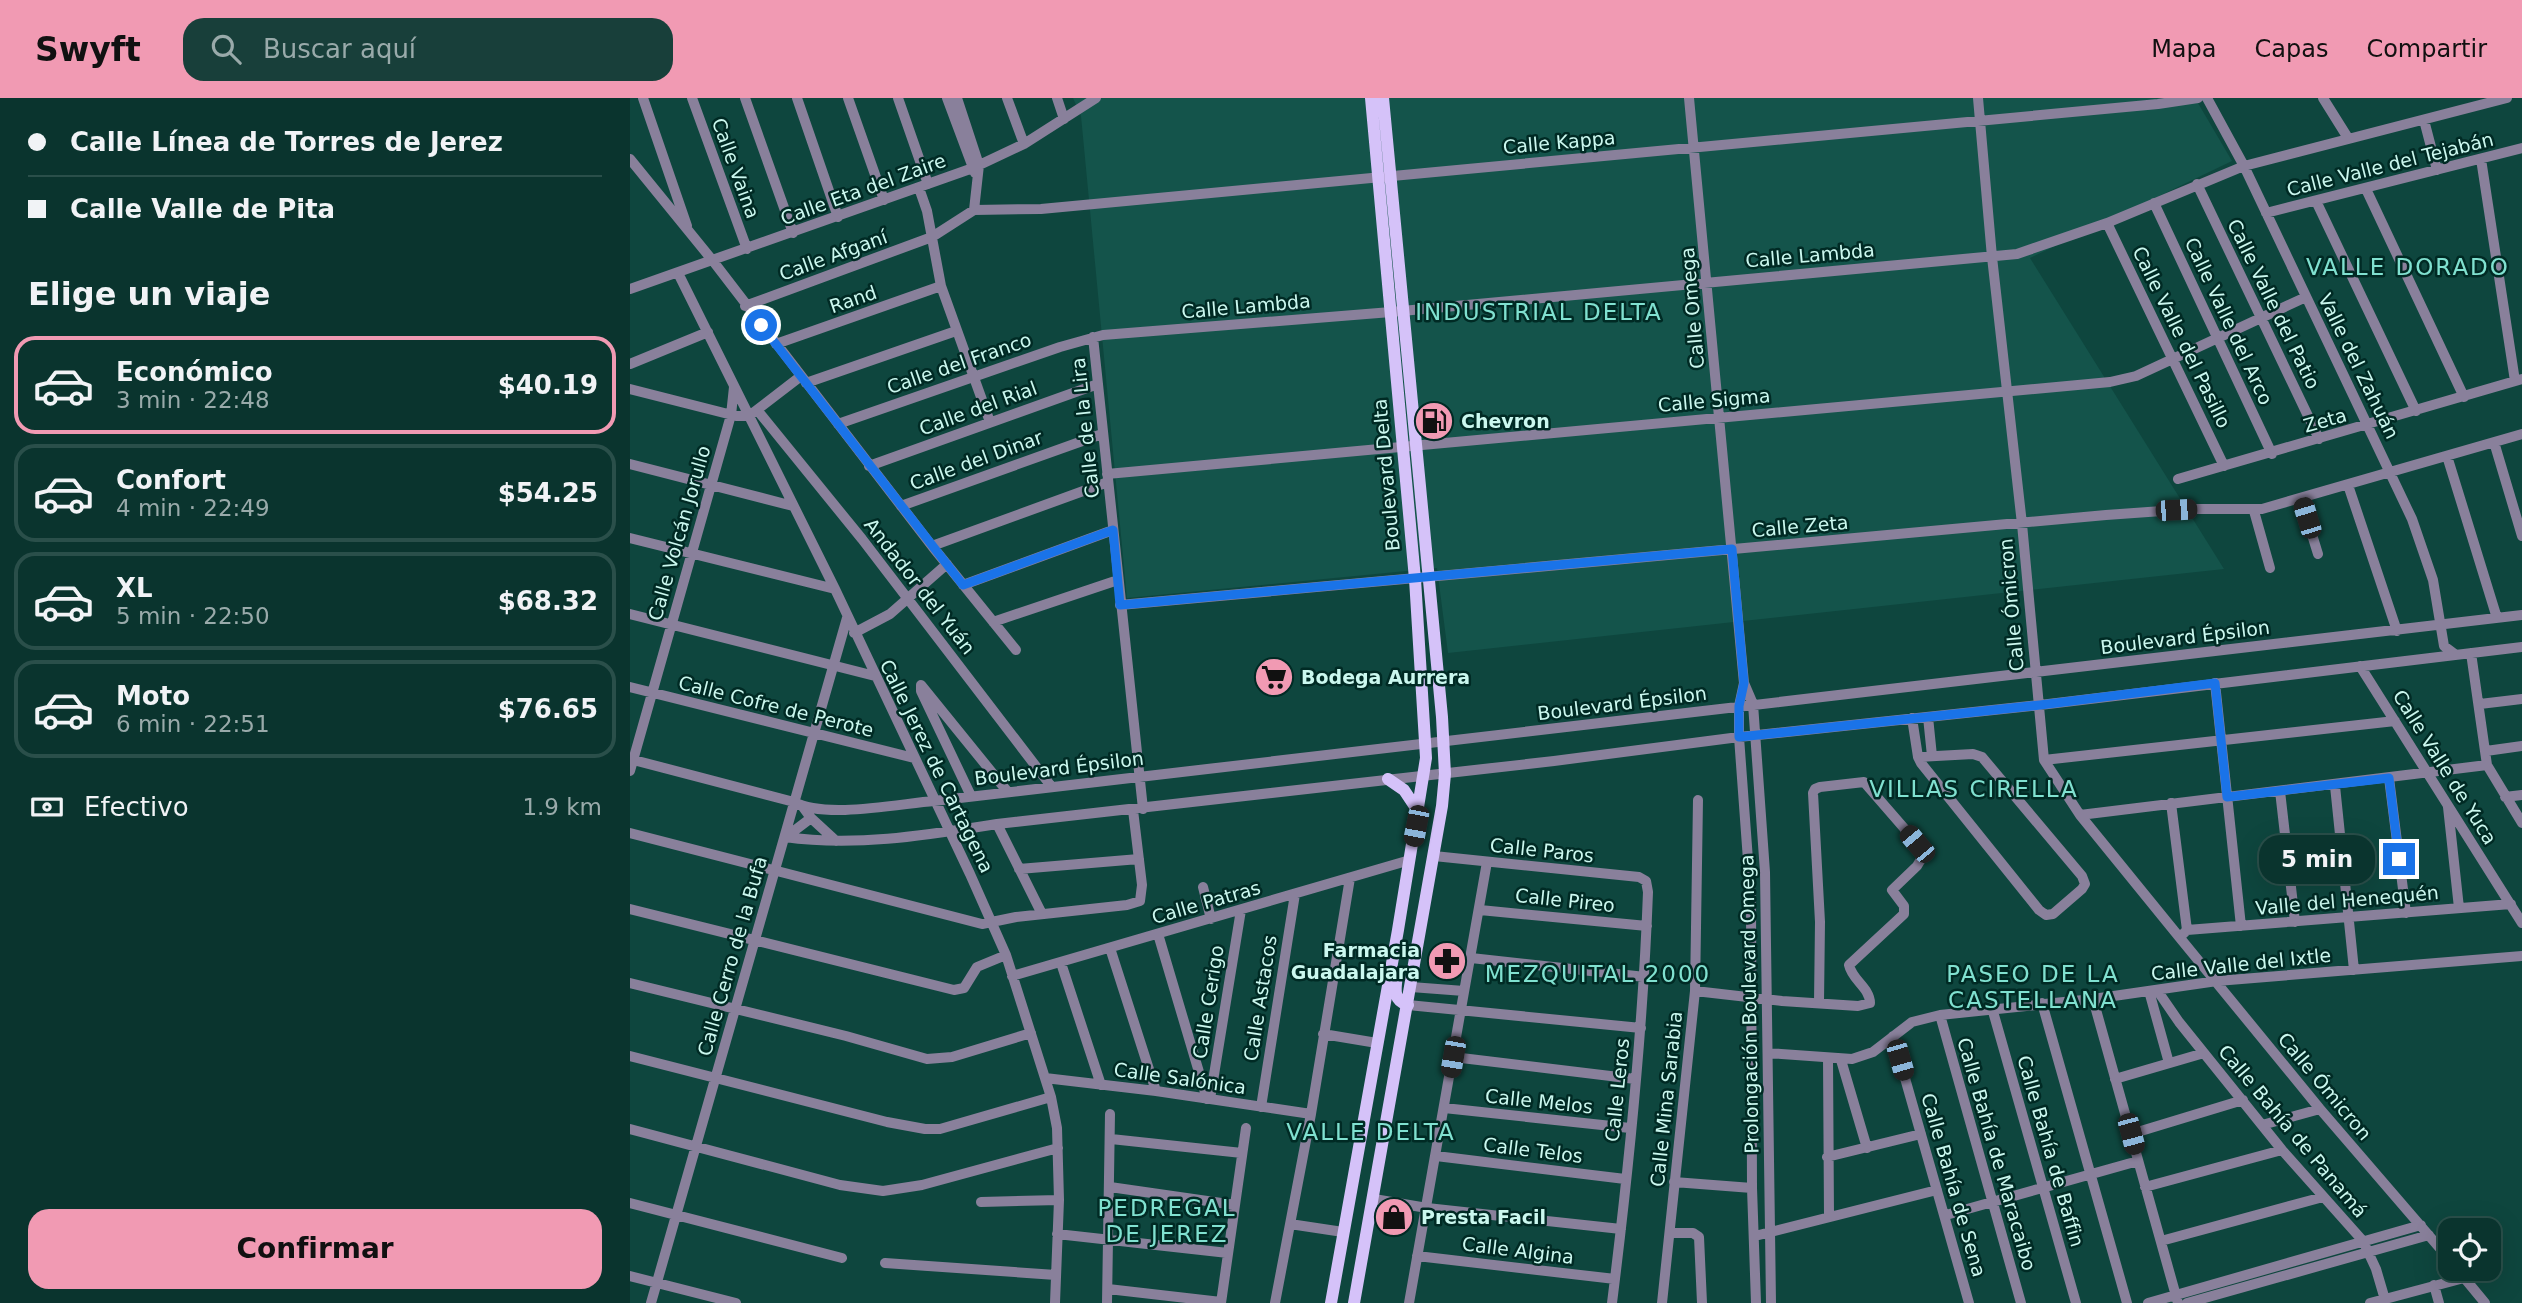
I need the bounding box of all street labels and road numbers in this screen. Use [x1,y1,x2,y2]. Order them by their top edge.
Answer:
street label: Calle Vaina [708,115,764,221]
street label: Calle Kappa [1502,126,1616,158]
street label: Calle Valle del Tejabán [2284,128,2496,200]
street label: Calle Eta del Zaire [777,149,949,229]
street label: Calle Valle del Patio [2223,215,2325,393]
street label: Calle Afganí [776,225,891,285]
street label: Calle Valle del Arco [2181,234,2277,408]
street label: Calle Lambda [1744,238,1876,272]
street label: Calle Valle del Pasillo [2128,243,2236,431]
street label: Calle Omega [1676,246,1708,370]
street label: Rand [826,281,880,317]
street label: Calle Lambda [1180,289,1312,323]
street label: Valle del Zahuán [2314,290,2404,442]
street label: Calle del Franco [884,328,1034,398]
street label: Calle de la Lira [1067,357,1103,499]
street label: Calle del Rial [916,377,1040,439]
street label: Calle Sigma [1657,384,1771,416]
street label: Boulevard Delta [1368,398,1404,552]
street label: Zeta [2301,403,2349,437]
street label: Calle del Dinar [907,426,1046,494]
street label: Calle Volcán Jorullo [643,443,715,623]
street label: Calle Zeta [1751,511,1849,541]
street label: Andador del Yuán [860,514,980,658]
street label: Calle Ómicron [1993,538,2028,673]
street label: Boulevard Épsilon [2099,616,2271,658]
street label: Calle Jerez de Cartagena [876,656,998,876]
street label: Calle Cofre de Perote [676,671,876,741]
street label: Boulevard Épsilon [1536,682,1708,724]
street label: Calle Valle de Yuca [2389,686,2501,848]
street label: Boulevard Épsilon [973,747,1145,789]
street label: Calle Paros [1489,834,1595,866]
street label: Calle Cerro de la Bufa [693,854,771,1058]
street label: Prolongación Boulevard Omega [1735,854,1763,1154]
street label: Calle Patras [1149,876,1263,928]
street label: Valle del Henequén [2254,881,2440,919]
street label: Calle Pireo [1514,884,1616,916]
street label: Calle Astacos [1239,933,1281,1063]
street label: Calle Cerigo [1188,944,1228,1060]
street label: Calle Valle del Ixtle [2150,944,2332,984]
street label: Calle Mina Sarabia [1646,1010,1686,1188]
street label: Calle Ómicron [2274,1027,2377,1144]
street label: Calle Bahía de Maracaibo [1953,1035,2041,1273]
street label: Calle Leros [1601,1037,1633,1143]
street label: Calle Bahía de Panamá [2214,1040,2372,1222]
street label: Calle Bahía de Baffin [2013,1053,2089,1249]
street label: Calle Salónica [1113,1058,1247,1098]
street label: Calle Melos [1484,1084,1594,1118]
street label: Calle Bahía de Sena [1917,1091,1991,1279]
street label: Calle Telos [1482,1133,1584,1167]
street label: Calle Algina [1461,1232,1575,1268]

